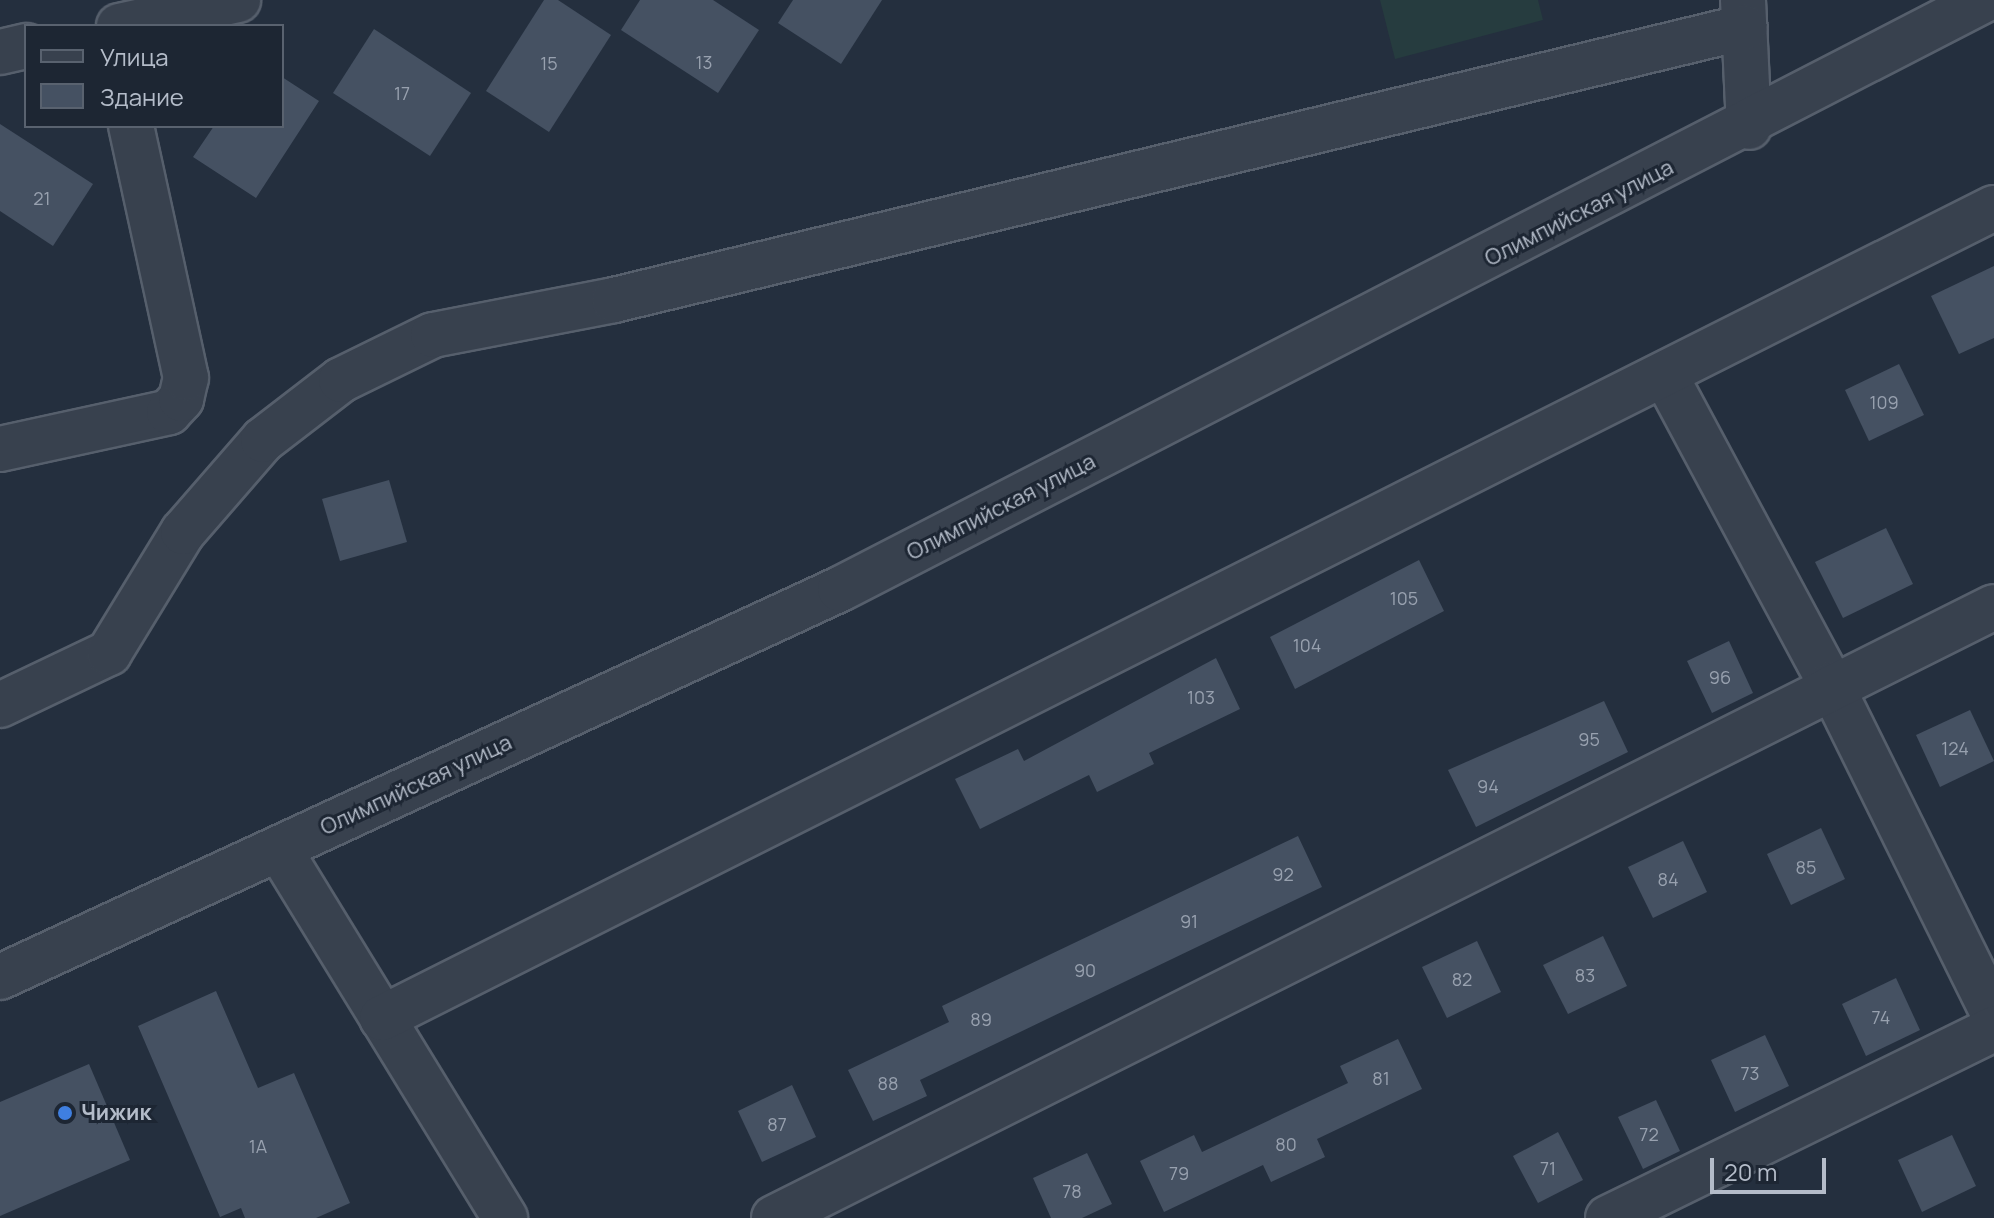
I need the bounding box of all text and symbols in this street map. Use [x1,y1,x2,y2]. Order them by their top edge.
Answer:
legend [24,24,284,128]
text: Улица [100,40,169,73]
house number: 13 [696,51,712,73]
house number: 15 [540,52,558,74]
text: Здание [100,80,184,113]
house number: 17 [394,82,410,104]
street label: Олимпийская улица [1480,154,1678,272]
house number: 21 [33,187,51,209]
house number: 109 [1869,391,1899,413]
street label: Олимпийская улица [902,448,1100,566]
house number: 105 [1390,587,1418,609]
house number: 104 [1293,634,1321,656]
house number: 96 [1709,666,1731,688]
house number: 103 [1187,686,1215,708]
house number: 95 [1578,728,1600,750]
street label: Олимпийская улица [316,729,516,841]
house number: 124 [1941,737,1969,759]
house number: 94 [1477,775,1499,797]
house number: 85 [1796,856,1816,878]
house number: 92 [1272,863,1294,885]
house number: 84 [1657,868,1679,890]
house number: 91 [1180,910,1198,932]
house number: 90 [1074,959,1096,981]
house number: 83 [1575,964,1595,986]
house number: 82 [1452,968,1472,990]
house number: 74 [1872,1006,1890,1028]
house number: 89 [970,1008,992,1030]
house number: 73 [1741,1062,1759,1084]
house number: 81 [1372,1067,1390,1089]
house number: 88 [878,1072,898,1094]
place label: Чижик [81,1100,151,1126]
marker: Чижик [56,1104,74,1122]
house number: 87 [767,1113,787,1135]
house number: 72 [1639,1123,1659,1145]
house number: 80 [1275,1133,1297,1155]
house number: 1А [249,1135,267,1157]
scale bar [1714,1142,1830,1192]
text: 20 m [1724,1155,1777,1188]
house number: 71 [1540,1157,1556,1179]
house number: 79 [1169,1162,1189,1184]
house number: 78 [1062,1180,1082,1202]

